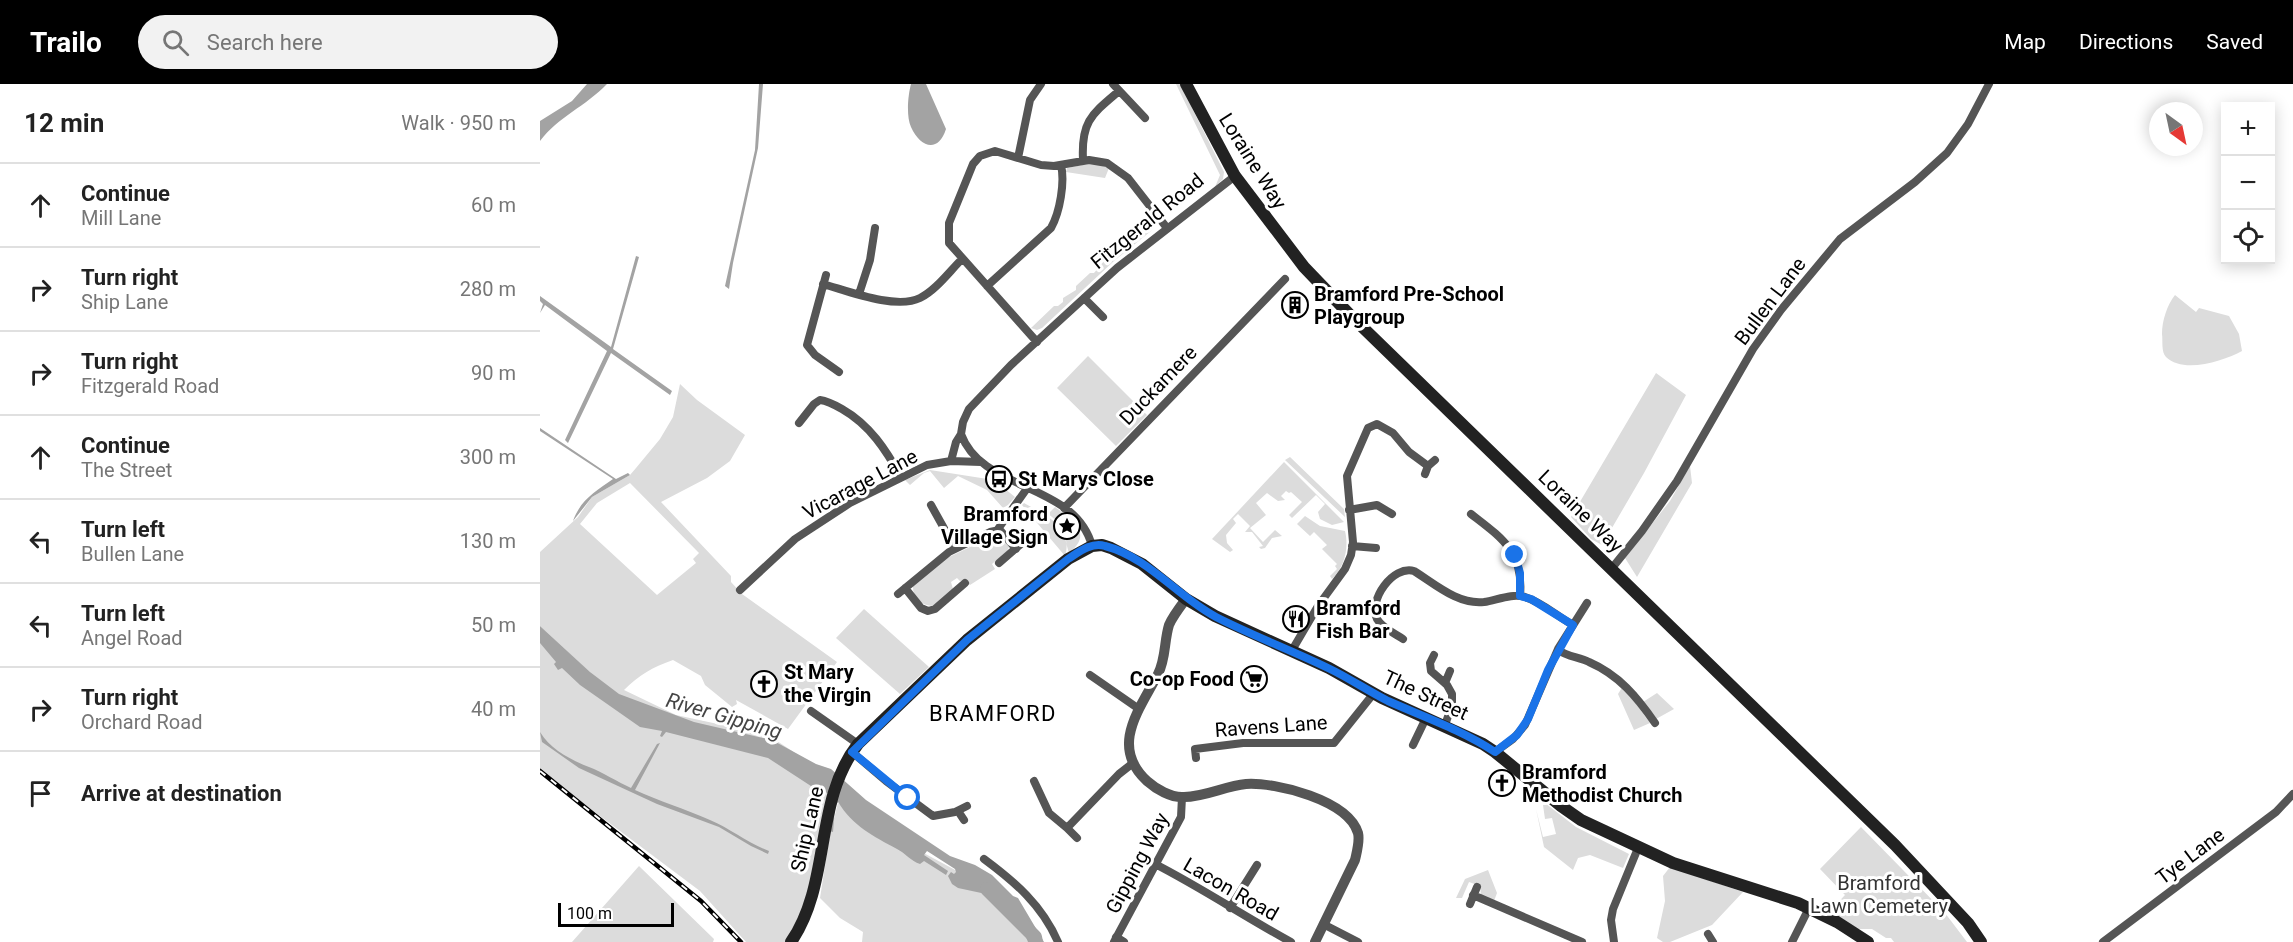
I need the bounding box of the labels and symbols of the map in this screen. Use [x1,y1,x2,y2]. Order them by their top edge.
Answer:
north arrow [2149,102,2203,156]
street label: Loraine Way [1214,109,1292,214]
street label: Fitzgerald Road [1086,168,1208,274]
street label: Bullen Lane [1729,253,1811,349]
place label: Bramford Pre-School Playgroup [1314,282,1504,329]
building icon: Bramford Pre-School Playgroup [1280,290,1310,320]
street label: Duckamere [1114,340,1202,430]
street label: Vicarage Lane [799,444,921,524]
bus stop icon: St Marys Close [984,464,1014,494]
street label: Loraine Way [1534,465,1629,558]
place label: St Marys Close [1018,467,1154,491]
place label: Bramford Village Sign [941,502,1048,549]
place icon: Bramford Village Sign [1052,511,1082,541]
route end [1501,541,1527,567]
place label: Bramford Fish Bar [1316,596,1401,643]
restaurant icon: Bramford Fish Bar [1281,604,1311,634]
place label: St Mary the Virgin [784,660,871,707]
supermarket icon: Co-op Food [1239,664,1269,694]
street label: The Street [1380,665,1472,725]
place label: Co-op Food [1130,667,1234,691]
church icon: St Mary the Virgin [749,669,779,699]
water label: River Gipping [663,688,785,744]
district label: BRAMFORD [929,701,1057,726]
street label: Ravens Lane [1214,710,1328,742]
place label: Bramford Methodist Church [1522,760,1682,807]
church icon: Bramford Methodist Church [1487,768,1517,798]
street label: Ship Lane [785,784,829,874]
route start [894,784,920,810]
street label: Gipping Way [1100,808,1174,917]
street label: Tye Lane [2151,823,2229,889]
street label: Lacon Road [1179,852,1283,926]
park label: Bramford Lawn Cemetery [1810,871,1949,918]
scale bar [558,900,674,928]

